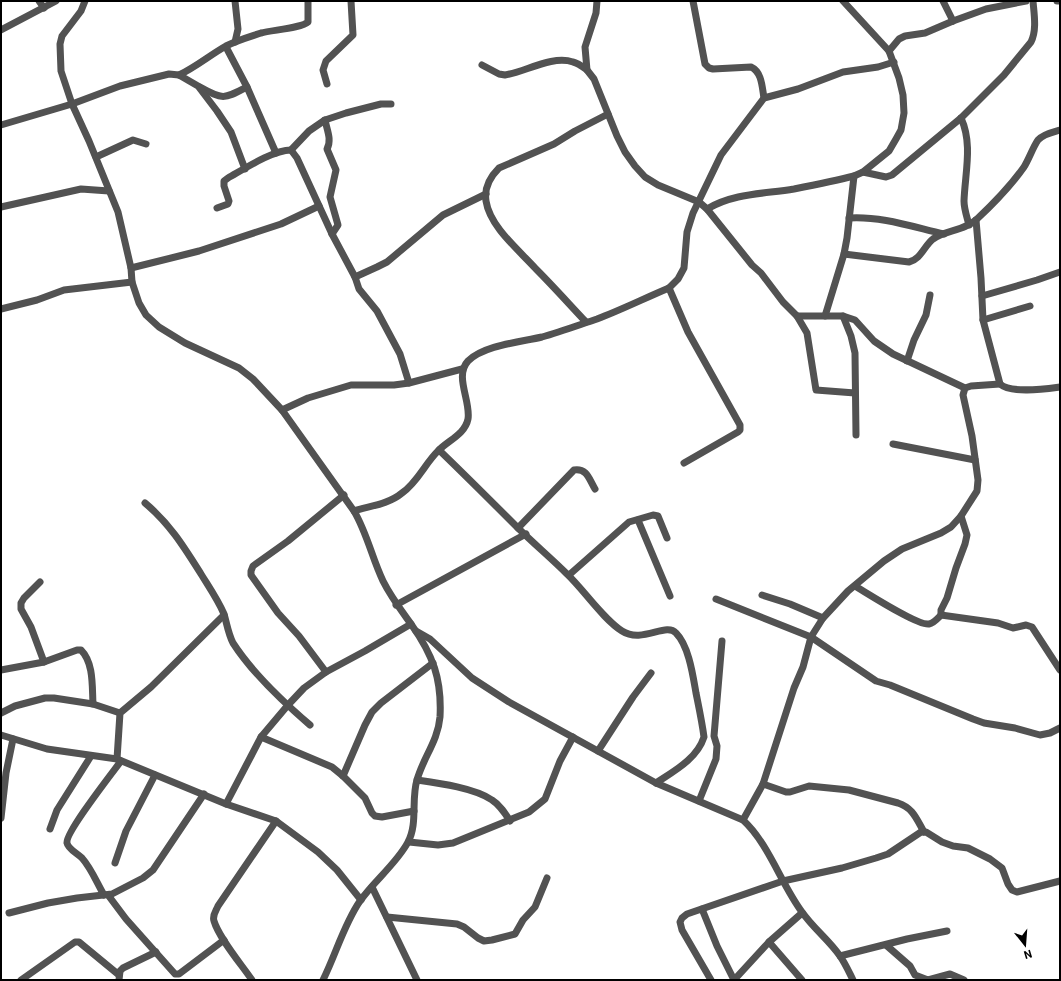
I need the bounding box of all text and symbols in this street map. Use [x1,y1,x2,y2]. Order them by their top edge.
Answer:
north arrow [1005,925,1045,965]
text: N [1022,947,1033,962]

